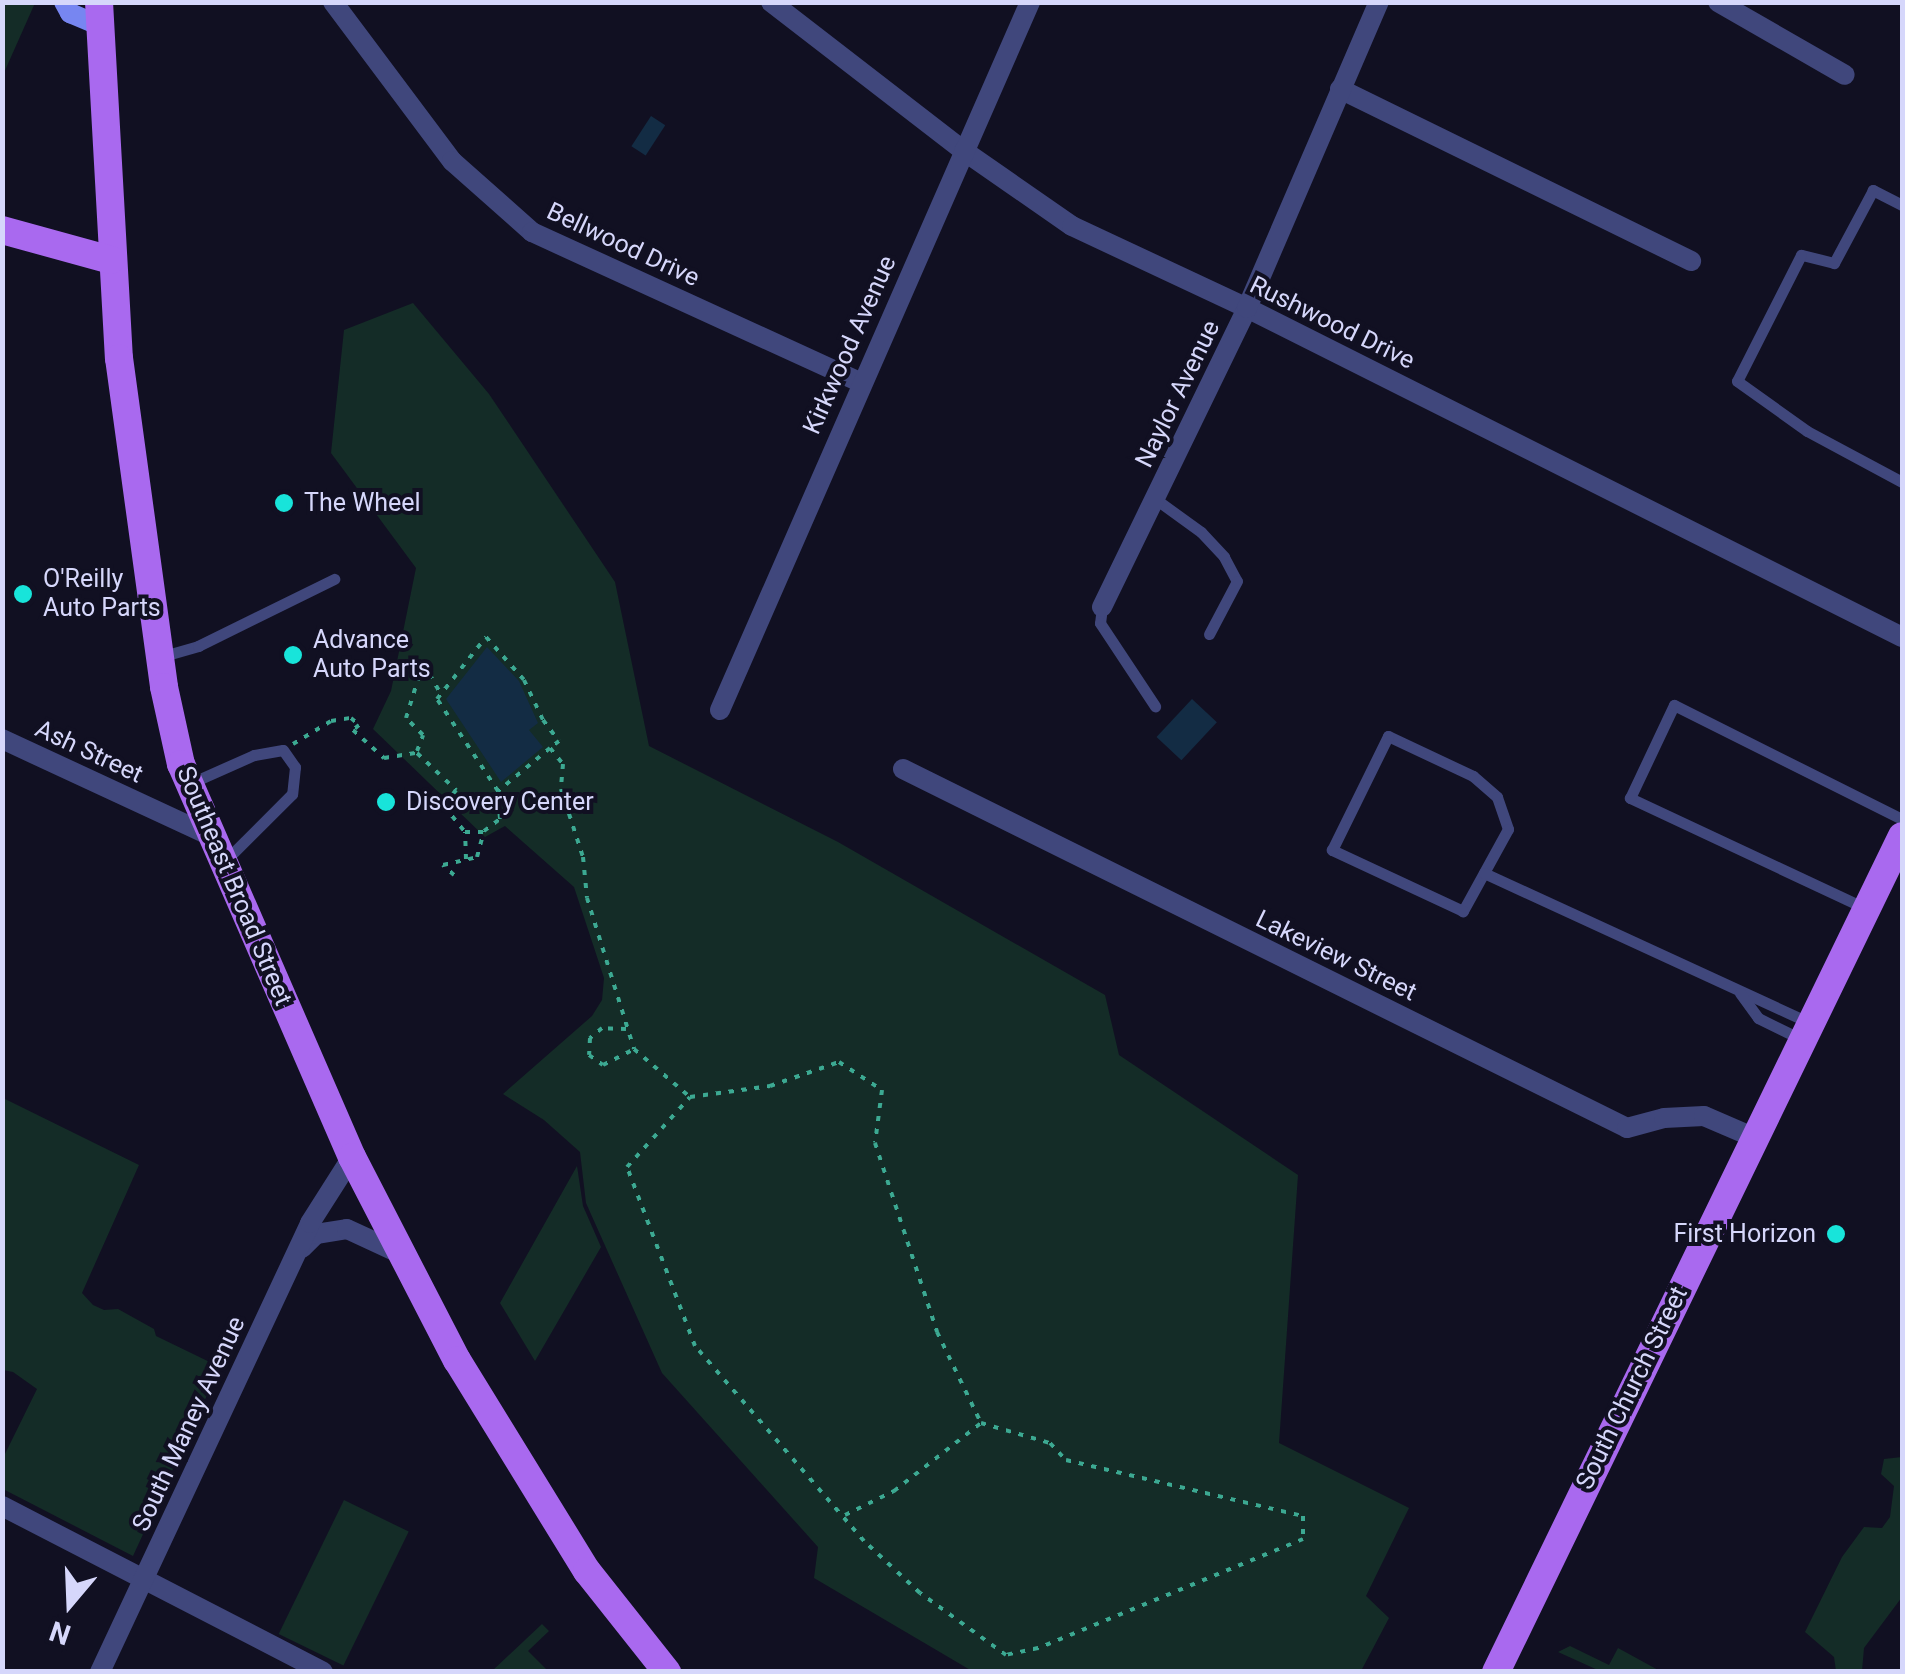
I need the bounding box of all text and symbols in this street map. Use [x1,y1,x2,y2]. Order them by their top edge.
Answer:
street label: Bellwood Drive [542,197,704,293]
street label: Kirkwood Avenue [797,251,903,439]
street label: Rushwood Drive [1245,270,1419,376]
street label: Naylor Avenue [1129,316,1227,472]
place label: The Wheel [304,488,421,518]
marker: The Wheel [273,492,295,514]
place label: O'Reilly Auto Parts [43,565,161,624]
marker: O'Reilly Auto Parts [12,583,34,605]
place label: Advance Auto Parts [313,626,431,685]
marker: Advance Auto Parts [282,644,304,666]
street label: Ash Street [30,714,148,790]
street label: Southeast Broad Street [170,762,298,1010]
place label: Discovery Center [406,787,594,817]
marker: Discovery Center [375,791,397,813]
street label: Lakeview Street [1251,904,1421,1008]
place label: First Horizon [1673,1219,1816,1249]
marker: First Horizon [1825,1223,1847,1245]
street label: South Church Street [1570,1282,1694,1494]
street label: South Maney Avenue [126,1312,252,1536]
north arrow [20,1554,120,1654]
text: N [45,1614,75,1652]

